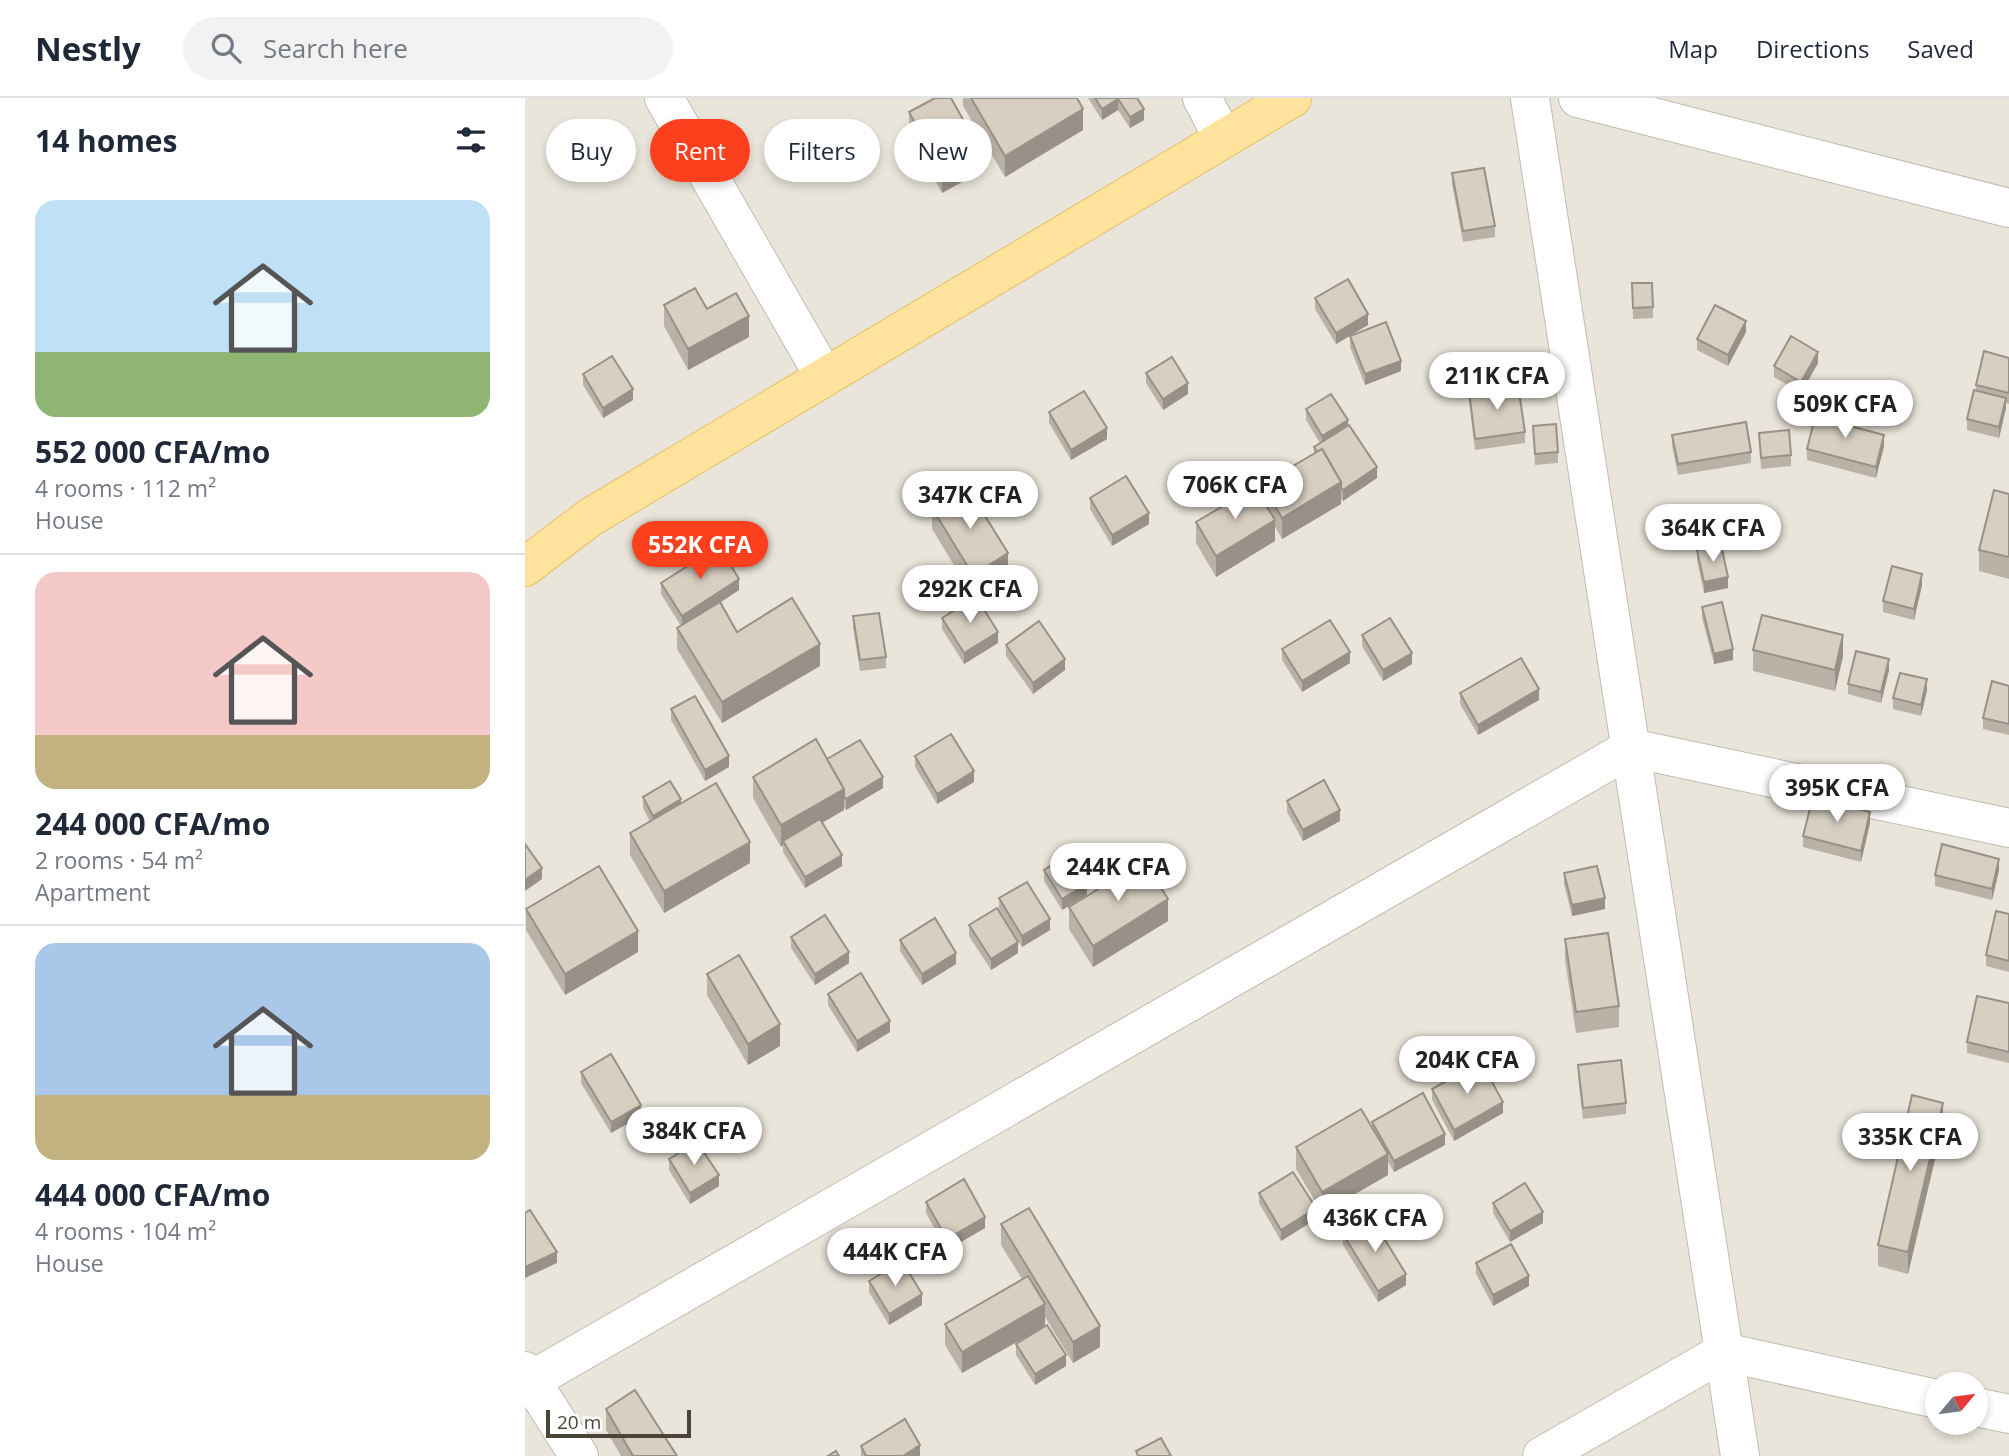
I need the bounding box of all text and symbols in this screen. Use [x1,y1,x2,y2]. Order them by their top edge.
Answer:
search box [183,17,673,80]
text: Nestly [35,26,141,71]
icon: search [207,29,245,67]
text: Search here [263,30,408,66]
text: Map [1668,32,1718,65]
text: Directions [1756,32,1869,65]
text: Saved [1907,32,1974,65]
chip: Buy [546,119,636,182]
chip: Rent [650,119,750,182]
chip: Filters [764,119,880,182]
chip: New [894,119,992,182]
text: 14 homes [35,120,178,161]
icon: filters [452,121,490,159]
icon: home [200,245,326,371]
pin: 211K CFA [1425,352,1569,412]
text: 211K CFA [1445,359,1549,391]
pin: 509K CFA [1773,380,1917,440]
text: 509K CFA [1793,387,1897,419]
text: 552 000 CFA/mo [35,431,270,472]
pin: 706K CFA [1163,462,1307,521]
text: 706K CFA [1183,468,1287,500]
text: 4 rooms · 112 m² [35,472,216,504]
pin: 347K CFA [898,472,1042,531]
text: 347K CFA [918,478,1022,510]
text: House [35,504,104,536]
pin: 364K CFA [1641,504,1785,564]
text: 364K CFA [1661,511,1765,543]
pin: 552K CFA [628,522,772,581]
text: 552K CFA [648,528,752,560]
pin: 292K CFA [898,566,1042,625]
text: 292K CFA [918,572,1022,604]
icon: home [200,617,326,743]
pin: 395K CFA [1765,764,1909,824]
text: 395K CFA [1785,771,1889,803]
text: 244 000 CFA/mo [35,803,270,844]
text: 2 rooms · 54 m² [35,844,203,876]
pin: 244K CFA [1046,844,1190,903]
text: 244K CFA [1066,850,1170,882]
text: Apartment [35,876,151,908]
icon: home [200,988,326,1114]
pin: 204K CFA [1395,1037,1539,1096]
text: 204K CFA [1415,1043,1519,1075]
pin: 384K CFA [622,1108,766,1167]
text: 384K CFA [642,1114,746,1146]
pin: 335K CFA [1838,1114,1982,1173]
text: 335K CFA [1858,1120,1962,1152]
text: 444 000 CFA/mo [35,1174,270,1215]
pin: 436K CFA [1303,1194,1447,1254]
text: 436K CFA [1323,1201,1427,1233]
text: 4 rooms · 104 m² [35,1215,216,1247]
pin: 444K CFA [823,1228,967,1288]
text: 444K CFA [843,1235,947,1267]
text: House [35,1247,104,1279]
north arrow [1925,1372,1988,1435]
map controls [1925,1372,1988,1435]
scale bar [546,1407,691,1439]
text: 20 m [557,1409,601,1435]

